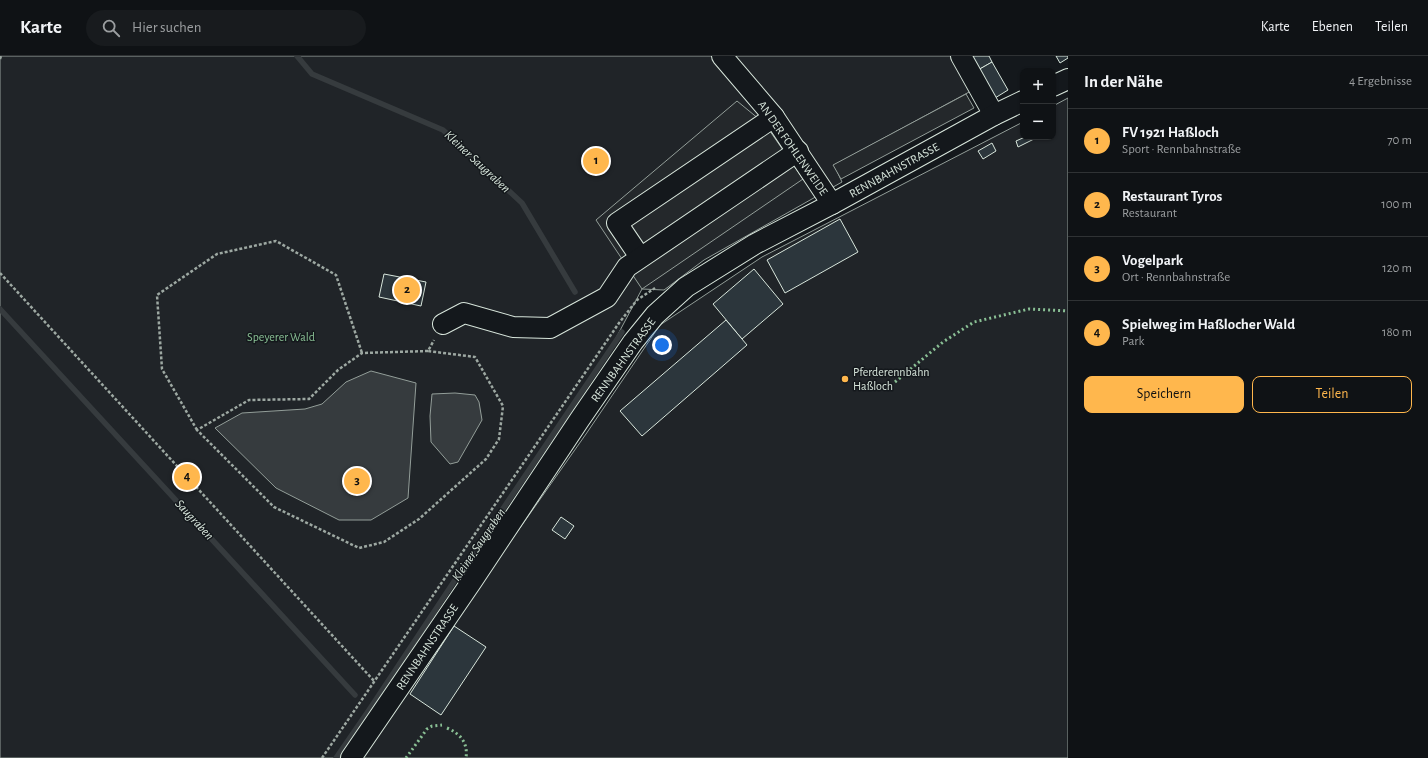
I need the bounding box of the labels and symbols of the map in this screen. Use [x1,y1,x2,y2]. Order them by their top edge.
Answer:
street label: AN DER FOHLENWEIDE [756,99,830,198]
water label: Kleiner Saugraben [442,128,512,196]
street label: RENNBAHNSTRASSE [847,140,941,200]
pin: 1 [583,146,609,176]
pin: 2 [394,275,420,305]
street label: RENNBAHNSTRASSE [589,316,658,404]
park label: Speyerer Wald [247,331,315,344]
your location [652,335,672,355]
place label: Pferderennbahn Haßloch [853,366,930,392]
marker: Pferderennbahn Haßloch [840,374,850,384]
pin: 4 [174,462,200,492]
pin: 3 [344,466,370,496]
water label: Saugraben [172,497,216,543]
water label: Kleiner Saugraben [450,506,508,584]
street label: RENNBAHNSTRASSE [394,602,460,692]

